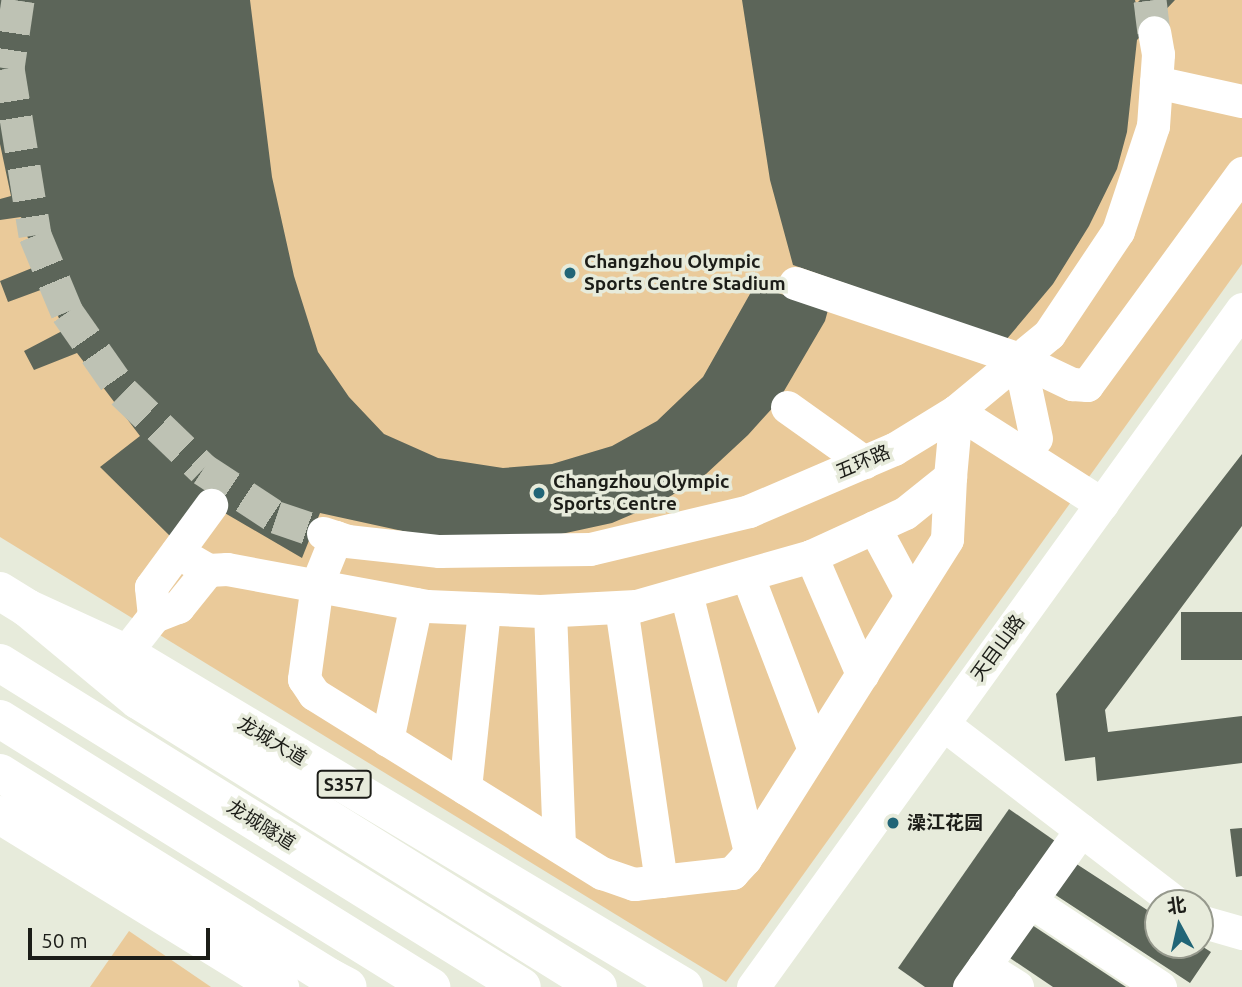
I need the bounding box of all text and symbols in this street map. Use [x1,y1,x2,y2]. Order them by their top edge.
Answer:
place label: Changzhou Olympic Sports Centre Stadium [584,251,786,295]
marker: Changzhou Olympic Sports Centre Stadium [562,265,578,281]
street label: 五环路 [832,440,894,484]
place label: Changzhou Olympic Sports Centre [553,471,729,515]
marker: Changzhou Olympic Sports Centre [531,485,547,501]
street label: 天目山路 [966,611,1030,685]
street label: 龙城大道 [234,712,310,770]
road number: S357 [316,770,372,798]
street label: 龙城隧道 [223,795,299,855]
place label: 澡江花园 [907,812,983,834]
marker: 澡江花园 [885,815,901,831]
north arrow [1144,889,1214,959]
text: 北 [1165,893,1187,917]
scale bar [32,914,214,958]
text: 50 m [41,928,88,952]

